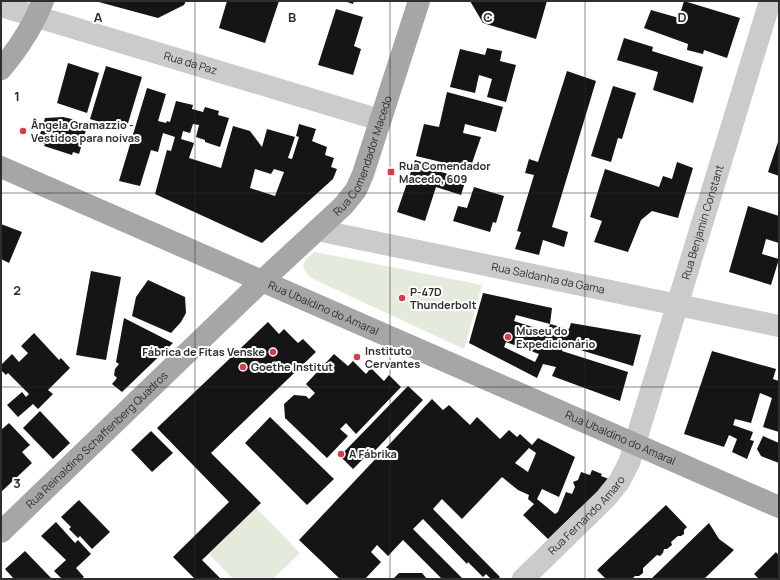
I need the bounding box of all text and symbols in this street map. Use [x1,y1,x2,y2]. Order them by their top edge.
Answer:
text: A [94,8,103,26]
text: B [288,8,296,26]
text: C [483,8,493,26]
text: D [677,8,687,26]
street label: Rua da Paz [162,47,219,78]
text: 1 [14,87,20,105]
street label: Rua Comendador Macedo [330,93,395,219]
place label: Ângela Gramazzio - Vestidos para noivas [31,117,140,145]
marker: Ângela Gramazzio - Vestidos para noivas [18,126,28,136]
place label: Rua Comendador Macedo, 609 [399,158,491,186]
street label: Rua Benjamin Constant [678,163,727,281]
marker: Rua Comendador Macedo, 609 [386,167,396,177]
street label: Rua Saldanha da Gama [490,258,606,297]
street label: Rua Ubaldino do Amaral [266,277,381,338]
text: 2 [13,281,21,299]
place label: P-47D Thunderbolt [410,284,477,312]
marker: P-47D Thunderbolt [397,293,407,303]
place label: Museu do Expedicionário [516,323,596,351]
marker: Museu do Expedicionário [503,332,513,342]
place label: Instituto Cervantes [365,343,420,371]
place label: Fábrica de Fitas Venske [142,344,265,359]
marker: Fábrica de Fitas Venske [268,347,278,357]
marker: Instituto Cervantes [352,352,362,362]
place label: Goethe Institut [251,359,333,374]
marker: Goethe Institut [238,362,248,372]
street label: Rua Reinaldino Schaffenberg Quadros [22,368,171,511]
street label: Rua Ubaldino do Amaral [563,406,678,468]
place label: A Fábrika [349,446,397,461]
marker: A Fábrika [336,449,346,459]
street label: Rua Fernando Amaro [544,473,628,558]
text: 3 [13,474,21,492]

